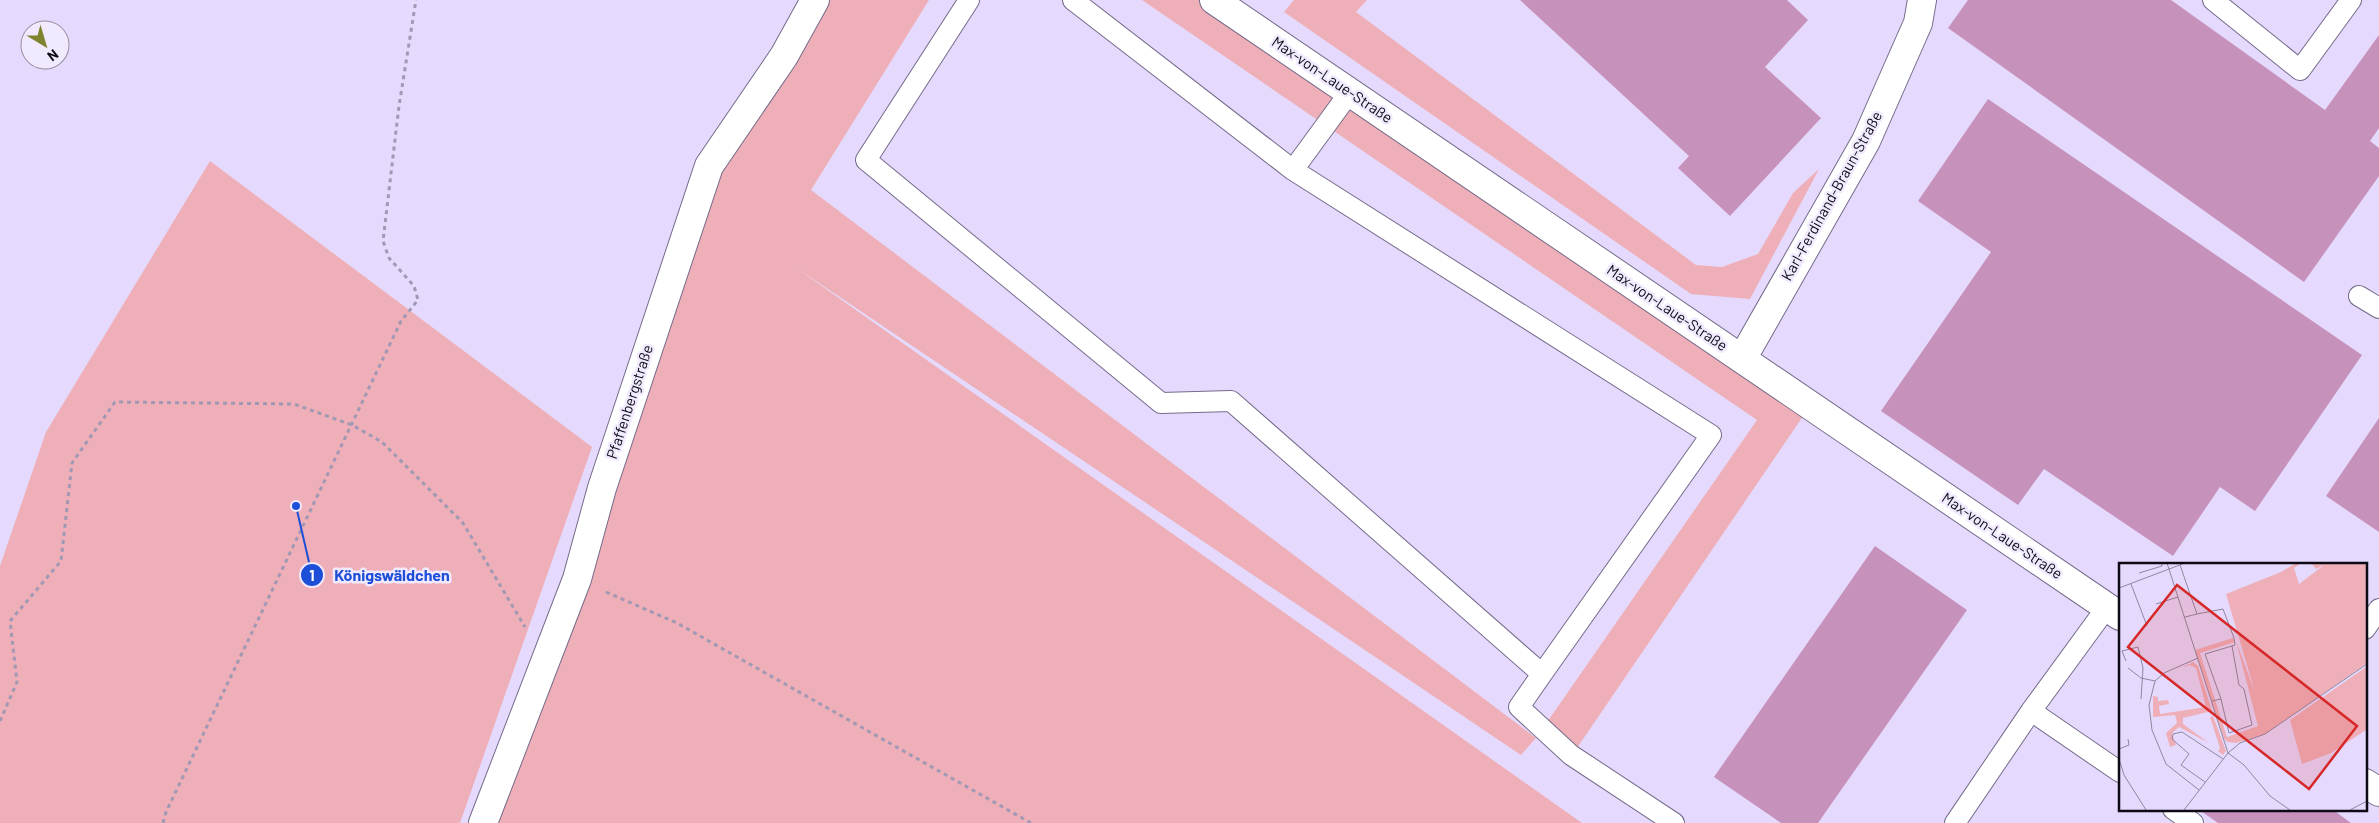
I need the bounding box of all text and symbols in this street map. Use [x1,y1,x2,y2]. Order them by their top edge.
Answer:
north arrow [20,20,70,70]
street label: Max-von-Laue-Straße [1269,32,1396,126]
text: N [44,46,62,65]
street label: Karl-Ferdinand-Braun-Straße [1777,108,1885,283]
street label: Max-von-Laue-Straße [1604,260,1731,354]
street label: Pfaffenbergstraße [602,342,656,461]
street label: Max-von-Laue-Straße [1939,488,2066,582]
callout: Königswäldchen [299,560,460,591]
inset map [2119,563,2366,810]
text: Königswäldchen [334,565,450,584]
text: 1 [309,566,315,584]

